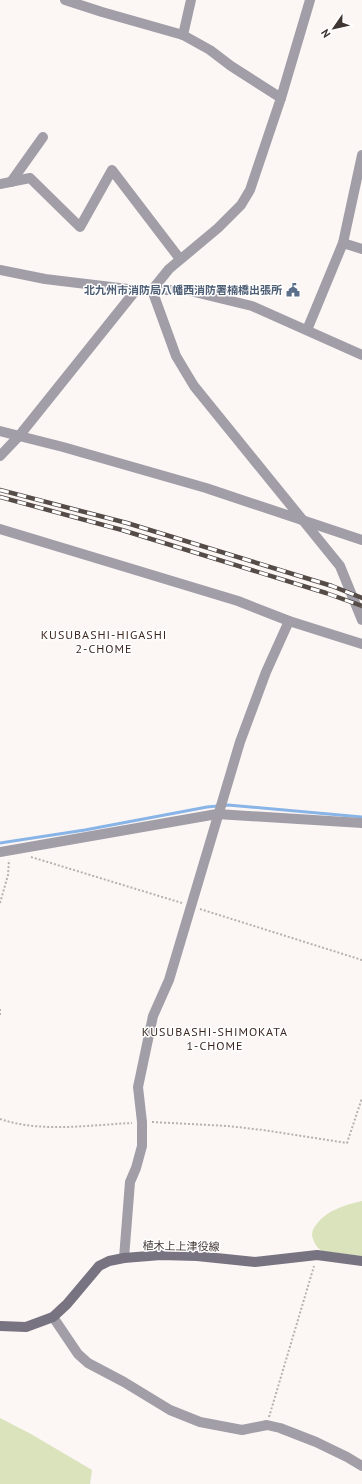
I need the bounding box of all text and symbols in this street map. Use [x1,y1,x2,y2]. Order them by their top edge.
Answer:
north arrow [314,8,354,48]
text: N [318,27,334,41]
public building icon: 北九州市消防局八幡西消防署楠橋出張所 [285,282,301,298]
place label: 北九州市消防局八幡西消防署楠橋出張所 [84,283,282,297]
district label: KUSUBASHI-HIGASHI 2-CHOME [41,627,167,656]
district label: KUSUBASHI-SHIMOKATA 1-CHOME [142,1024,288,1053]
street label: 植木上上津役線 [142,1238,220,1254]

